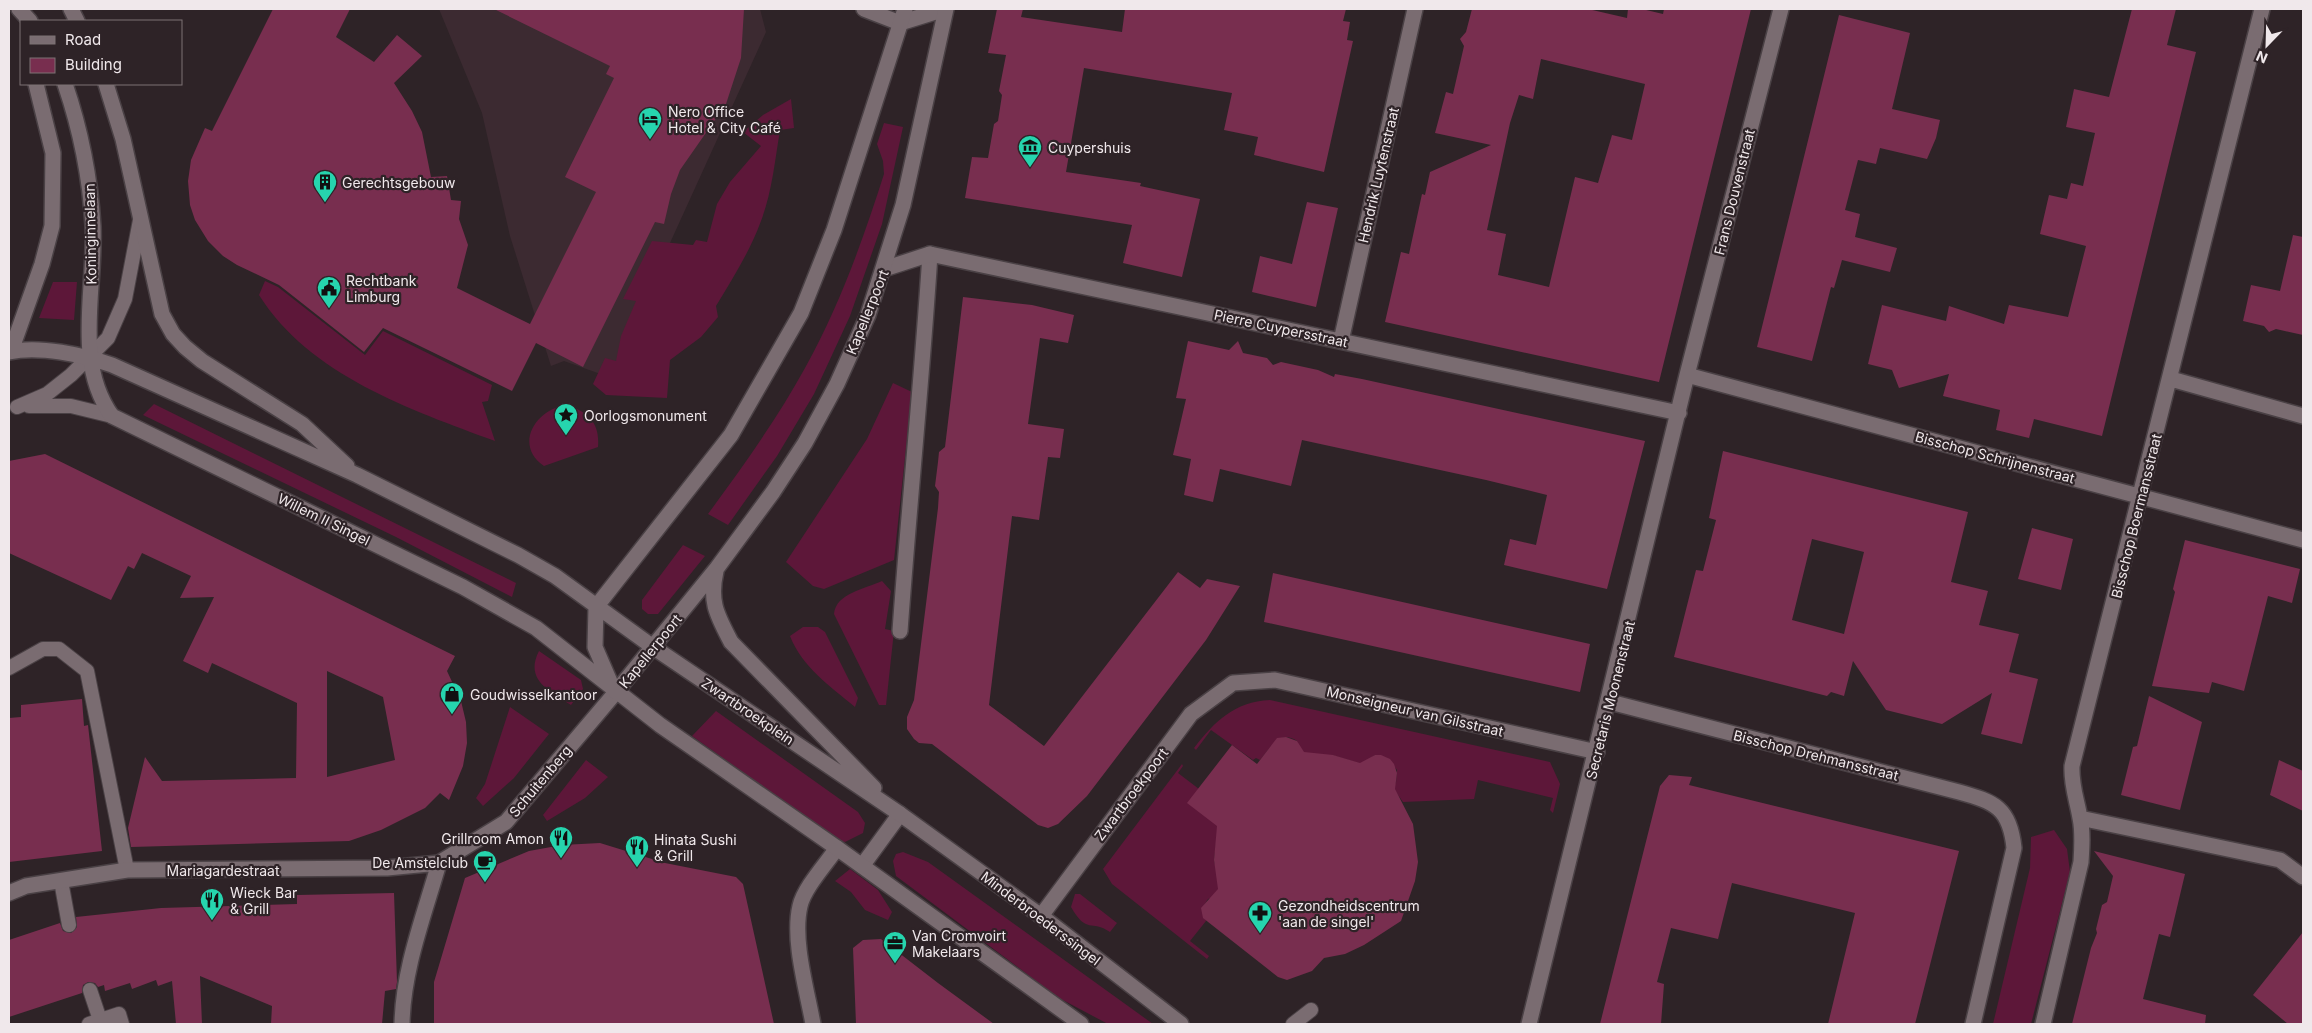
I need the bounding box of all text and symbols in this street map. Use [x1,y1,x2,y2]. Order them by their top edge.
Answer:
legend [20,20,182,85]
north arrow [2242,20,2292,70]
text: Road [65,30,101,49]
text: N [2253,48,2270,67]
text: Building [65,55,122,74]
place label: Nero Office Hotel & City Café [668,103,781,136]
street label: Hendrik Luytenstraat [1354,105,1402,244]
hotel icon: Nero Office Hotel & City Café [637,106,663,140]
street label: Frans Douvenstraat [1710,127,1758,257]
museum icon: Cuypershuis [1017,134,1043,168]
place label: Cuypershuis [1048,139,1131,156]
building icon: Gerechtsgebouw [312,169,338,203]
place label: Gerechtsgebouw [342,174,455,191]
street label: Koninginnelaan [81,183,99,285]
street label: Kapellerpoort [842,267,892,357]
place label: Rechtbank Limburg [346,272,417,305]
public building icon: Rechtbank Limburg [316,275,342,309]
street label: Pierre Cuypersstraat [1213,306,1350,351]
place icon: Oorlogsmonument [553,402,579,436]
place label: Oorlogsmonument [584,407,707,424]
street label: Bisschop Schrijnenstraat [1913,428,2077,487]
street label: Bisschop Boermansstraat [2107,432,2165,600]
street label: Willem II Singel [275,489,373,549]
street label: Kapellerpoort [615,610,685,691]
street label: Secretaris Moonenstraat [1582,619,1638,781]
street label: Zwartbroekplein [699,674,797,748]
shop icon: Goudwisselkantoor [439,681,465,715]
street label: Monseigneur van Gilsstraat [1325,682,1505,740]
place label: Goudwisselkantoor [470,686,597,703]
street label: Bisschop Drehmansstraat [1732,726,1901,784]
street label: Schuitenberg [505,742,575,820]
street label: Zwartbroekpoort [1091,744,1172,844]
restaurant icon: Grillroom Amon [548,825,574,859]
place label: Grillroom Amon [441,830,544,847]
place label: Hinata Sushi & Grill [654,831,737,864]
restaurant icon: Hinata Sushi & Grill [624,834,650,868]
cafe icon: De Amstelclub [472,849,498,883]
place label: De Amstelclub [372,854,468,871]
street label: Mariagardestraat [166,862,280,879]
street label: Minderbroederssingel [978,867,1104,969]
place label: Wieck Bar & Grill [230,884,297,917]
restaurant icon: Wieck Bar & Grill [199,887,225,921]
place label: Gezondheidscentrum 'aan de singel' [1278,897,1420,930]
pharmacy icon: Gezondheidscentrum 'aan de singel' [1247,900,1273,934]
place label: Van Cromvoirt Makelaars [912,927,1007,960]
office icon: Van Cromvoirt Makelaars [882,930,908,964]

